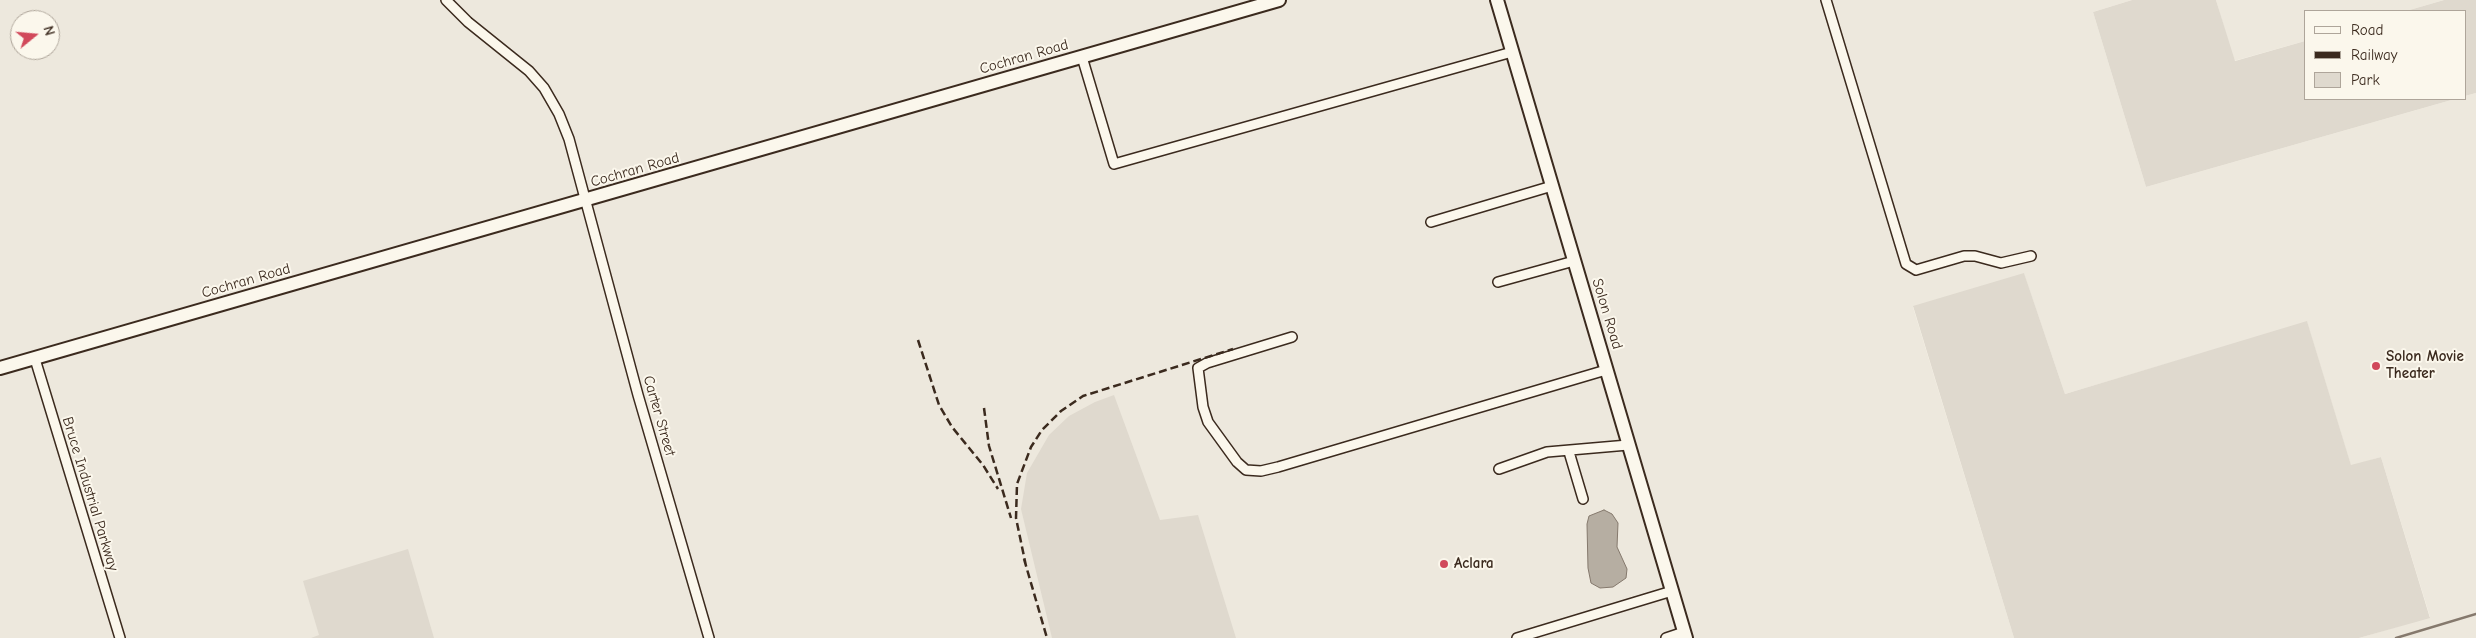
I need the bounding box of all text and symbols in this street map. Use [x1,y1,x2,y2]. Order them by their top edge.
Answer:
north arrow [10,10,60,60]
legend [2304,10,2466,100]
text: Road [2351,21,2383,39]
text: N [39,24,58,38]
street label: Cochran Road [978,36,1070,78]
text: Railway [2351,46,2397,64]
text: Park [2351,71,2380,89]
street label: Cochran Road [589,149,681,191]
street label: Cochran Road [200,260,292,302]
street label: Solon Road [1588,276,1626,352]
place label: Solon Movie Theater [2386,348,2464,383]
marker: Solon Movie Theater [2370,360,2382,372]
street label: Carter Street [639,374,679,458]
street label: Bruce Industrial Parkway [58,415,122,573]
place label: Aclara [1454,555,1494,573]
marker: Aclara [1438,558,1450,570]

